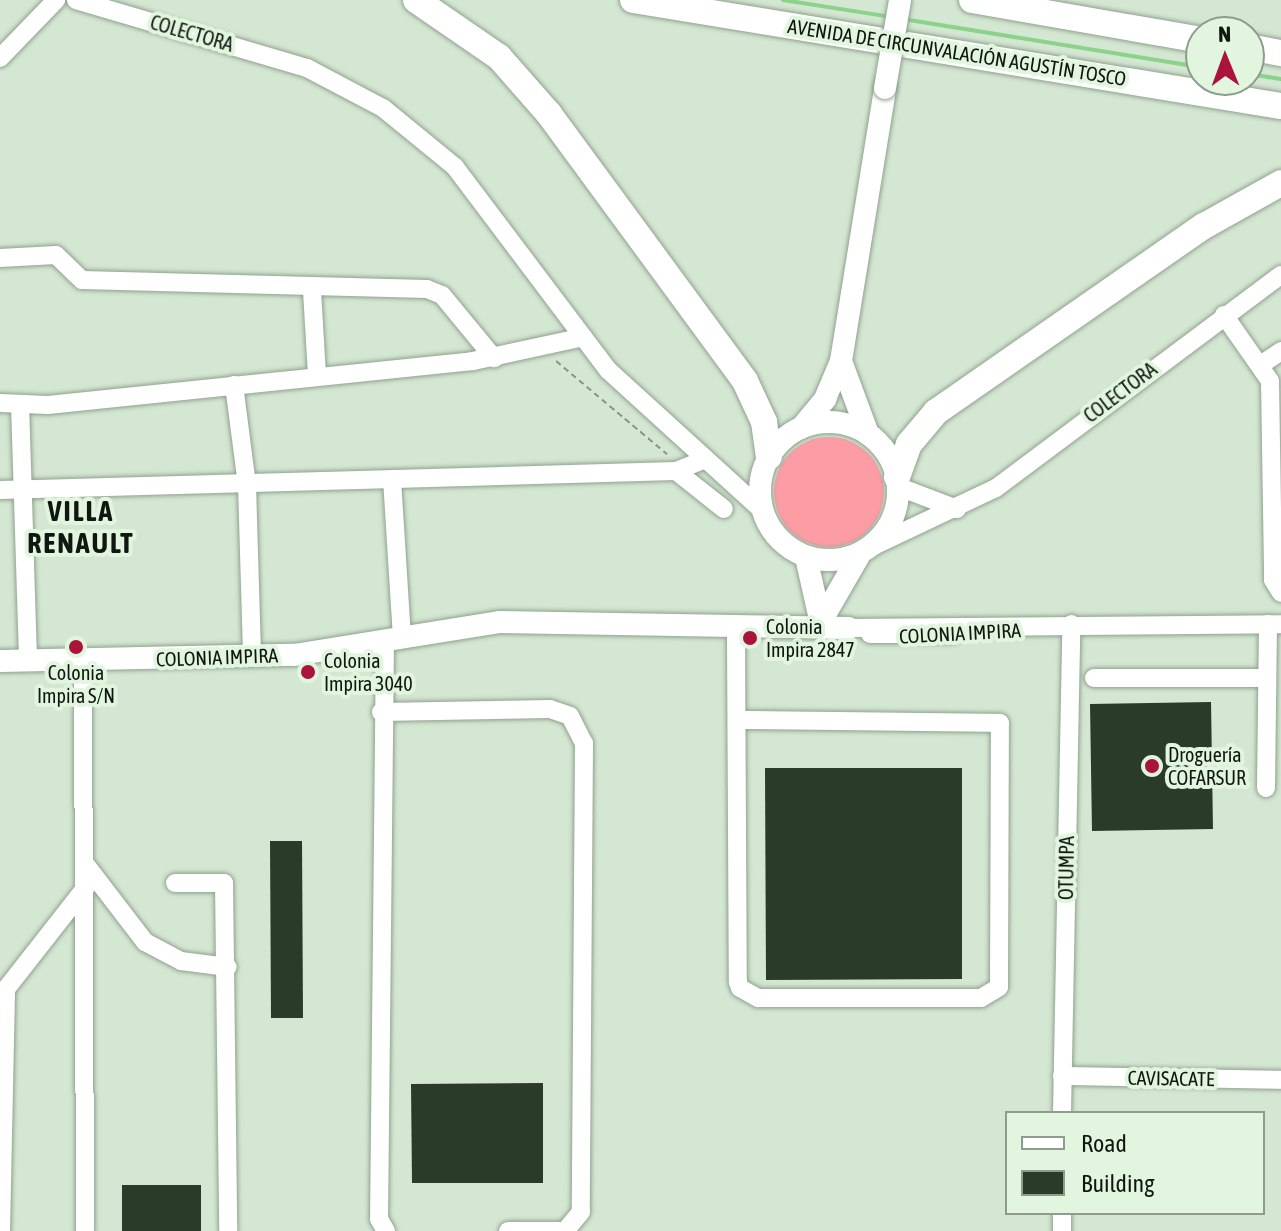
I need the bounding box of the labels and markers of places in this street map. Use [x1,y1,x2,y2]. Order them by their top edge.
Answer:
place label: Colonia Impira 2847 [766,614,855,661]
marker: Colonia Impira 2847 [741,629,759,647]
marker: Colonia Impira S/N [67,638,85,656]
place label: Colonia Impira 3040 [324,648,413,695]
place label: Colonia Impira S/N [37,660,115,707]
marker: Colonia Impira 3040 [299,663,317,681]
place label: Droguería COFARSUR [1168,742,1246,789]
marker: Droguería COFARSUR [1143,757,1161,775]

